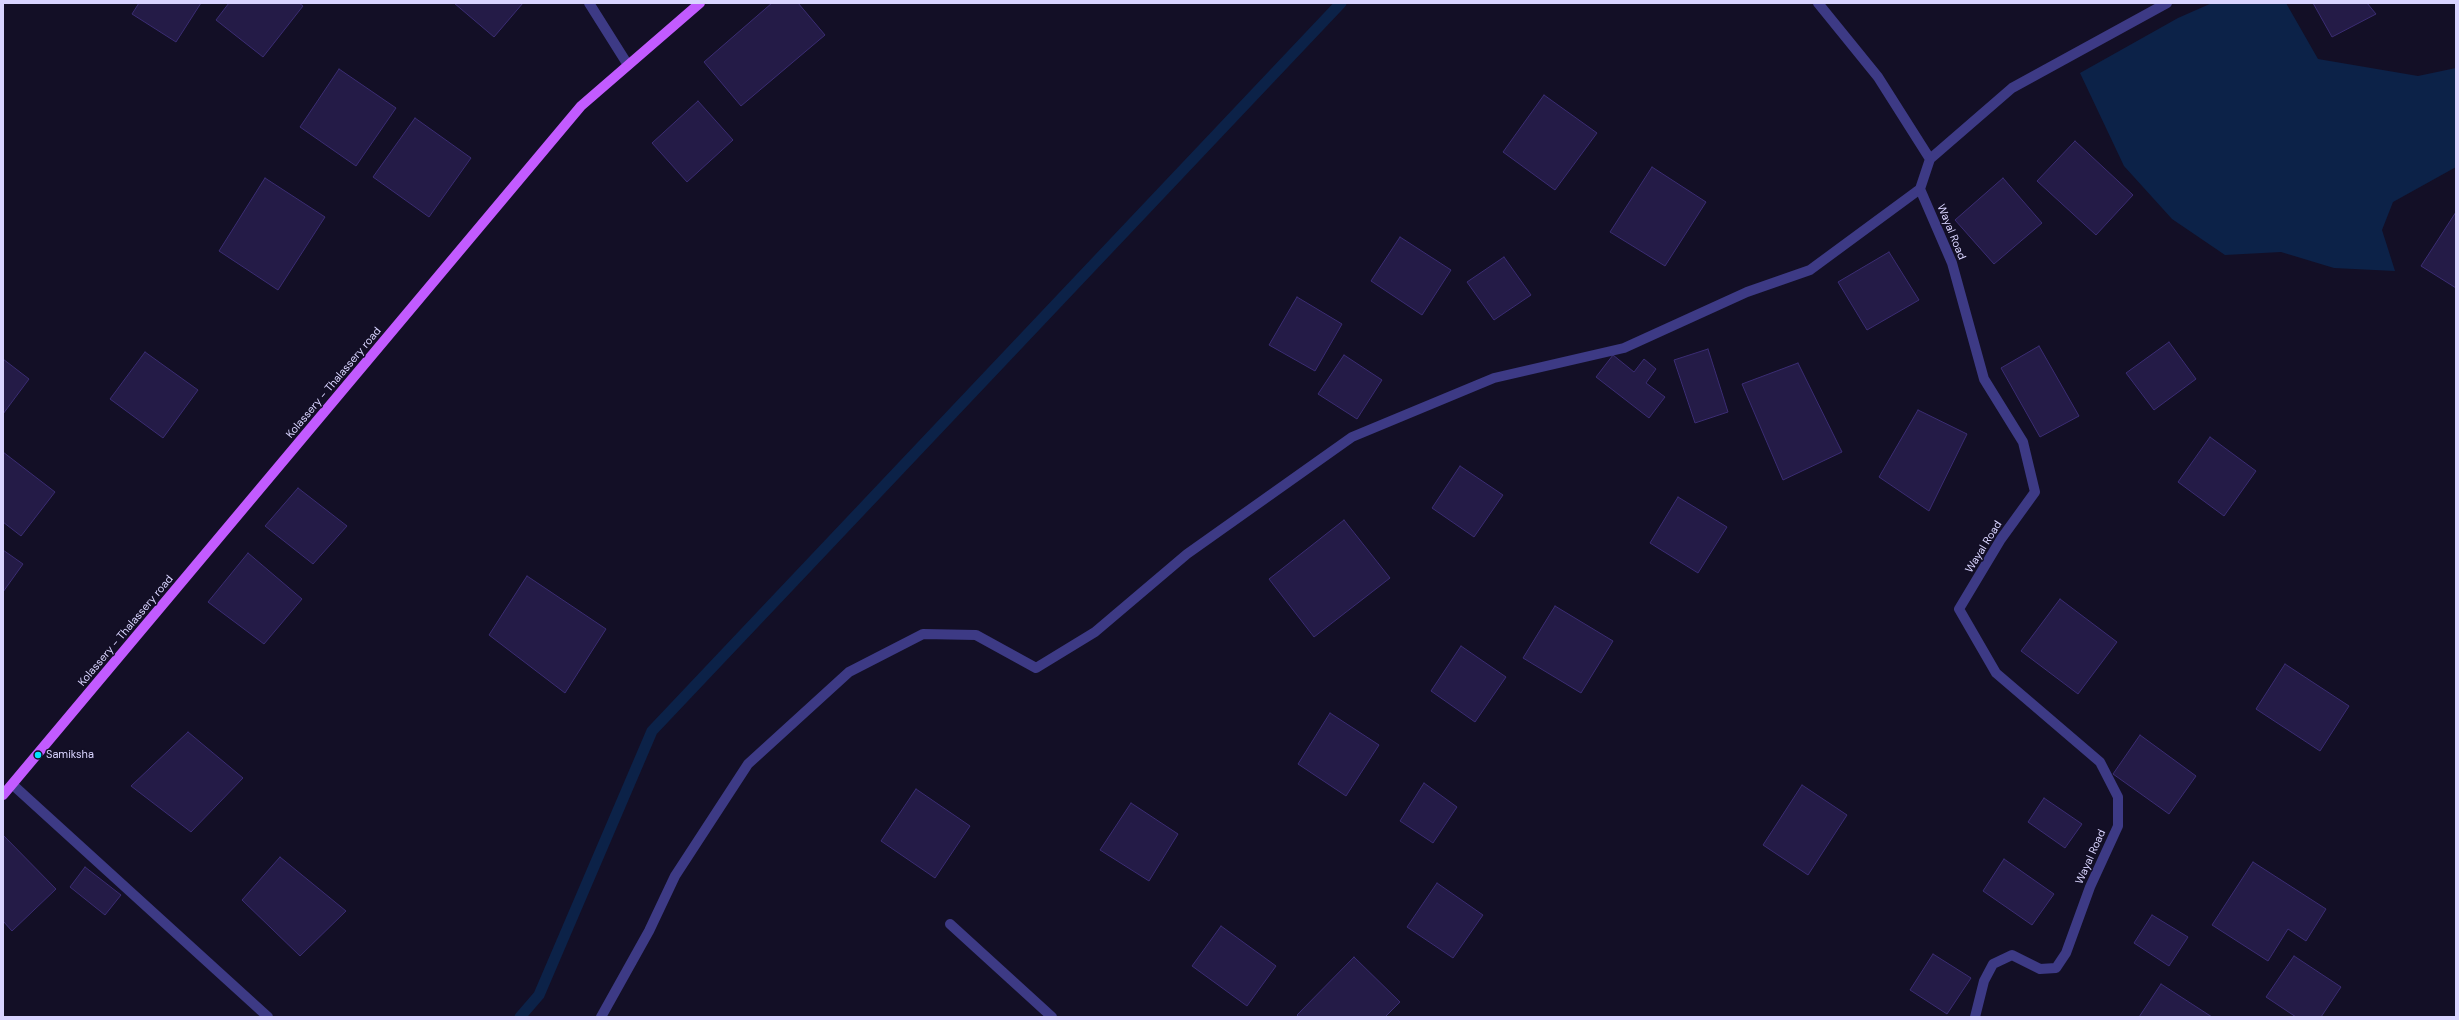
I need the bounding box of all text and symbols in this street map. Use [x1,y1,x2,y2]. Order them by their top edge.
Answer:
street label: Wayal Road [1934,202,1968,262]
street label: Kolassery - Thalassery road [284,325,384,441]
street label: Wayal Road [1963,519,2005,575]
street label: Kolassery - Thalassery road [76,573,176,689]
place label: Samiksha [46,748,94,762]
marker: Samiksha [33,750,43,760]
street label: Wayal Road [2073,828,2109,886]

